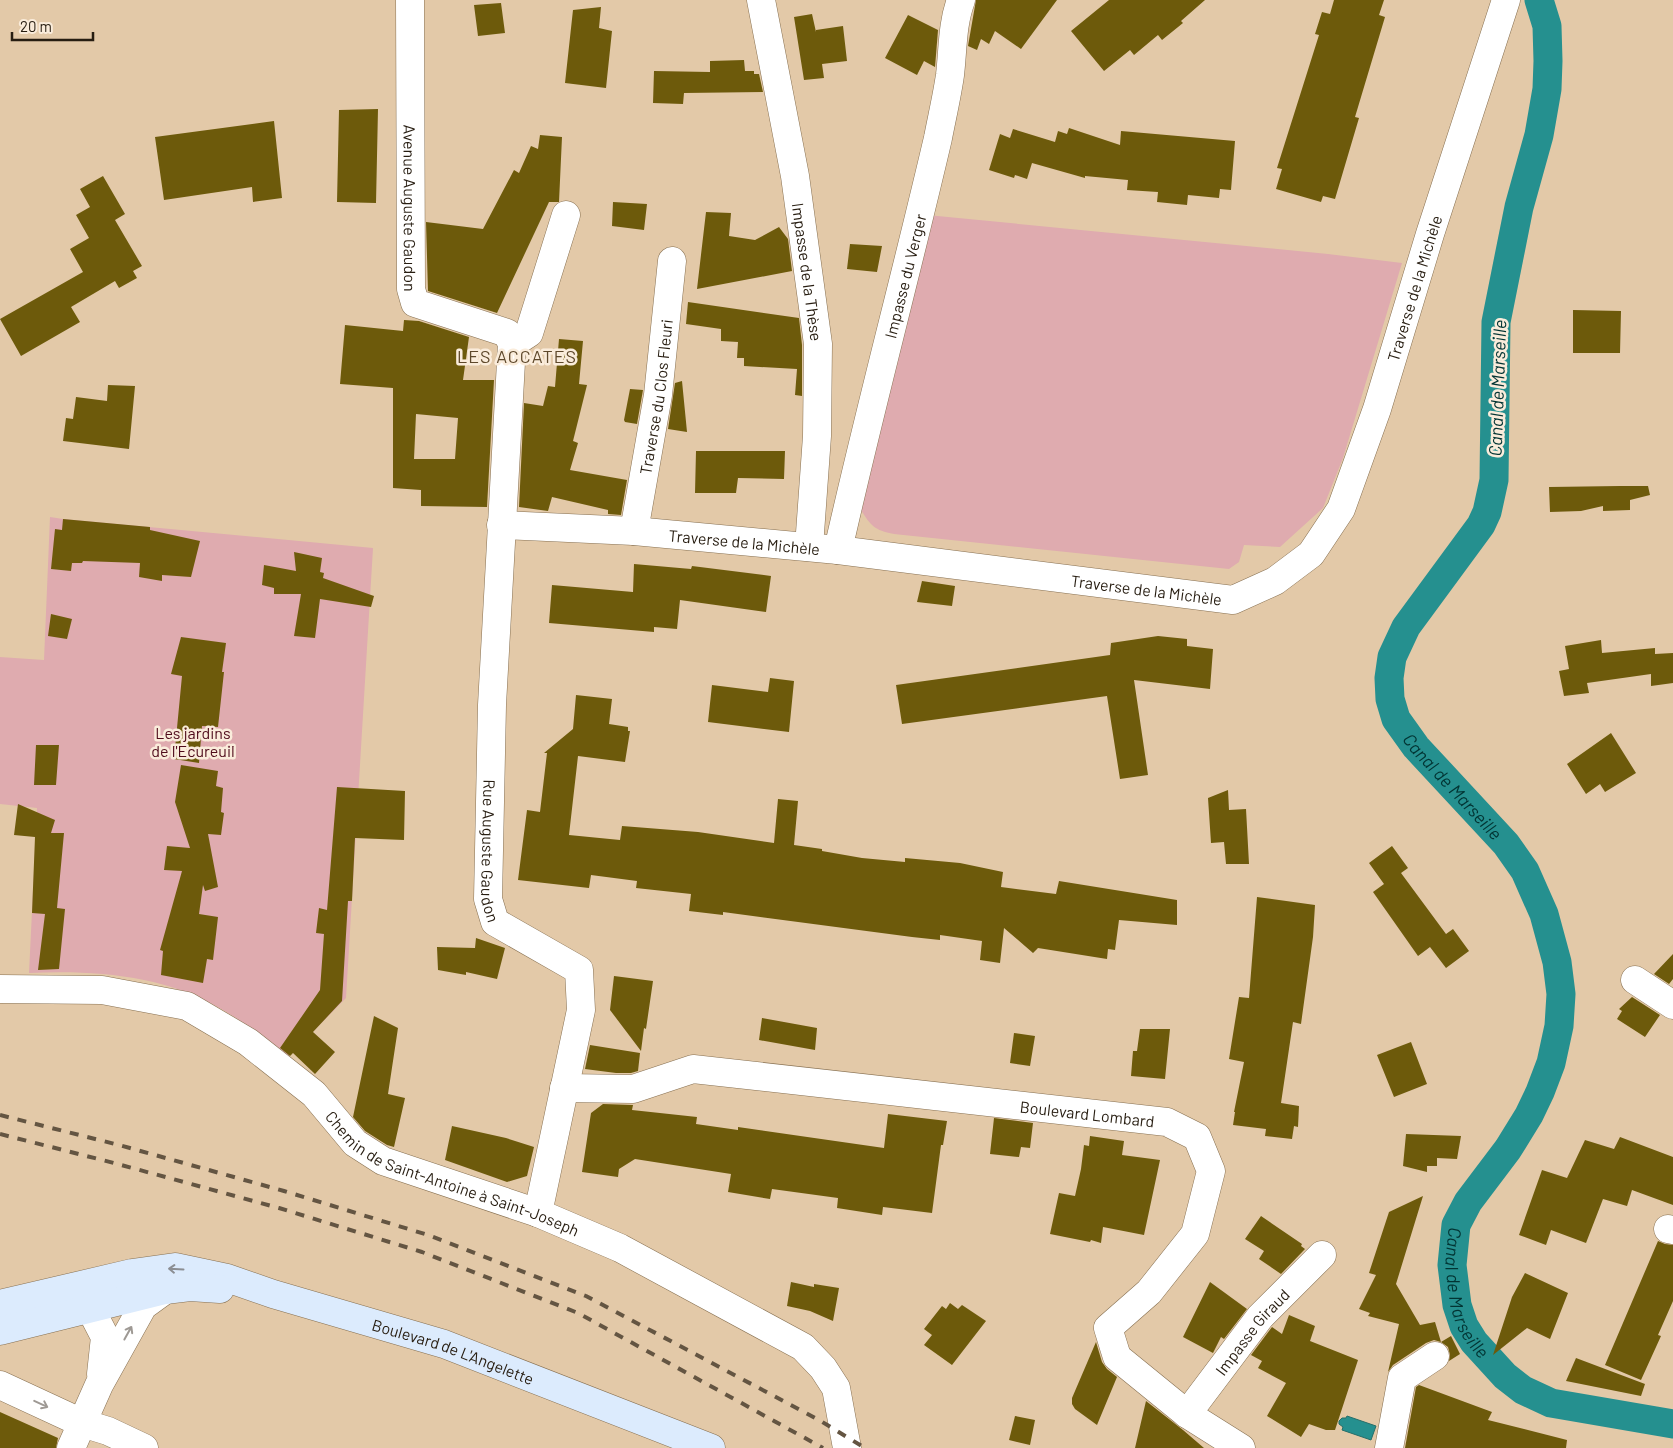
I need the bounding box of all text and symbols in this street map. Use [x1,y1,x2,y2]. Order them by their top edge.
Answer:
scale bar [12,10,94,42]
text: 20 m [20,17,52,35]
street label: Avenue Auguste Gaudon [401,124,421,292]
street label: Impasse de la Thèse [789,202,827,342]
street label: Impasse du Verger [880,212,929,340]
street label: Traverse de la Michèle [1383,213,1445,364]
street label: Traverse du Clos Fleuri [635,318,675,476]
water label: Canal de Marseille [1484,319,1510,457]
district label: LES ACCATES [457,345,577,367]
street label: Traverse de la Michèle [668,525,821,558]
street label: Traverse de la Michèle [1070,570,1223,608]
park label: Les jardins de l'Ecureuil [151,723,235,760]
water label: Canal de Marseille [1399,729,1507,844]
street label: Rue Auguste Gaudon [478,779,504,924]
street label: Boulevard Lombard [1019,1096,1156,1130]
street label: Chemin de Saint-Antoine à Saint-Joseph [322,1107,583,1239]
water label: Canal de Marseille [1441,1226,1494,1362]
one-way arrow [168,1264,184,1273]
street label: Impasse Giraud [1211,1284,1293,1378]
street label: Boulevard de L'Angelette [370,1314,537,1388]
one-way arrow [124,1326,134,1341]
one-way arrow [33,1400,48,1409]

